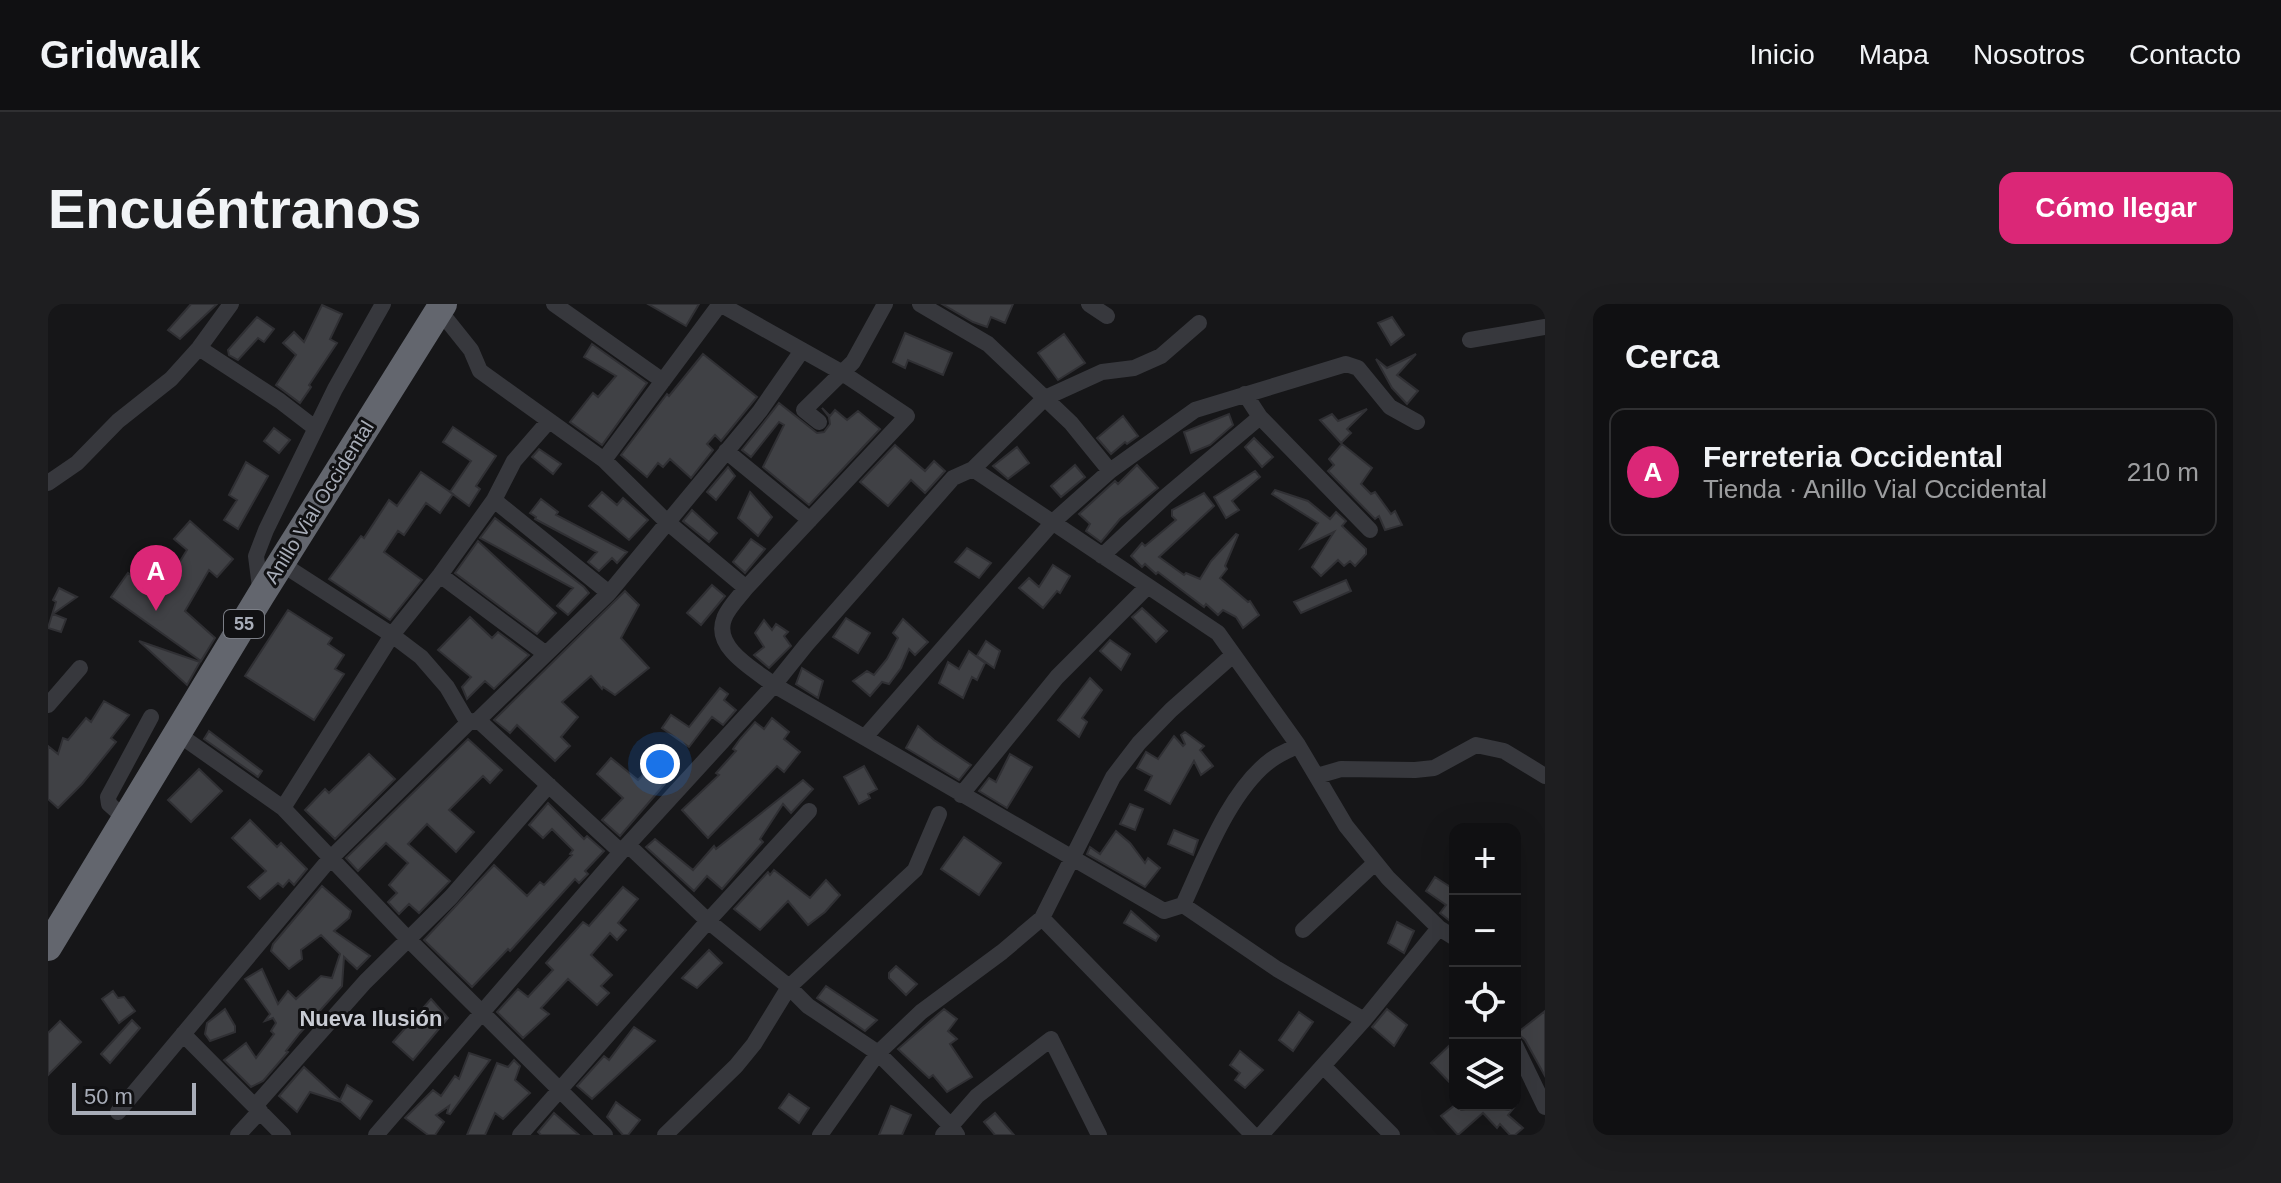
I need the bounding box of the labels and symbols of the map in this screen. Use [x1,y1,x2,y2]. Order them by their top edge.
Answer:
street label: Anillo Vial Occidental [260,417,378,587]
pin: A [130,545,182,611]
road number: 55 [224,610,264,638]
your location [640,744,680,784]
district label: Nueva Ilusión [299,1006,443,1031]
scale bar [72,1079,196,1115]

